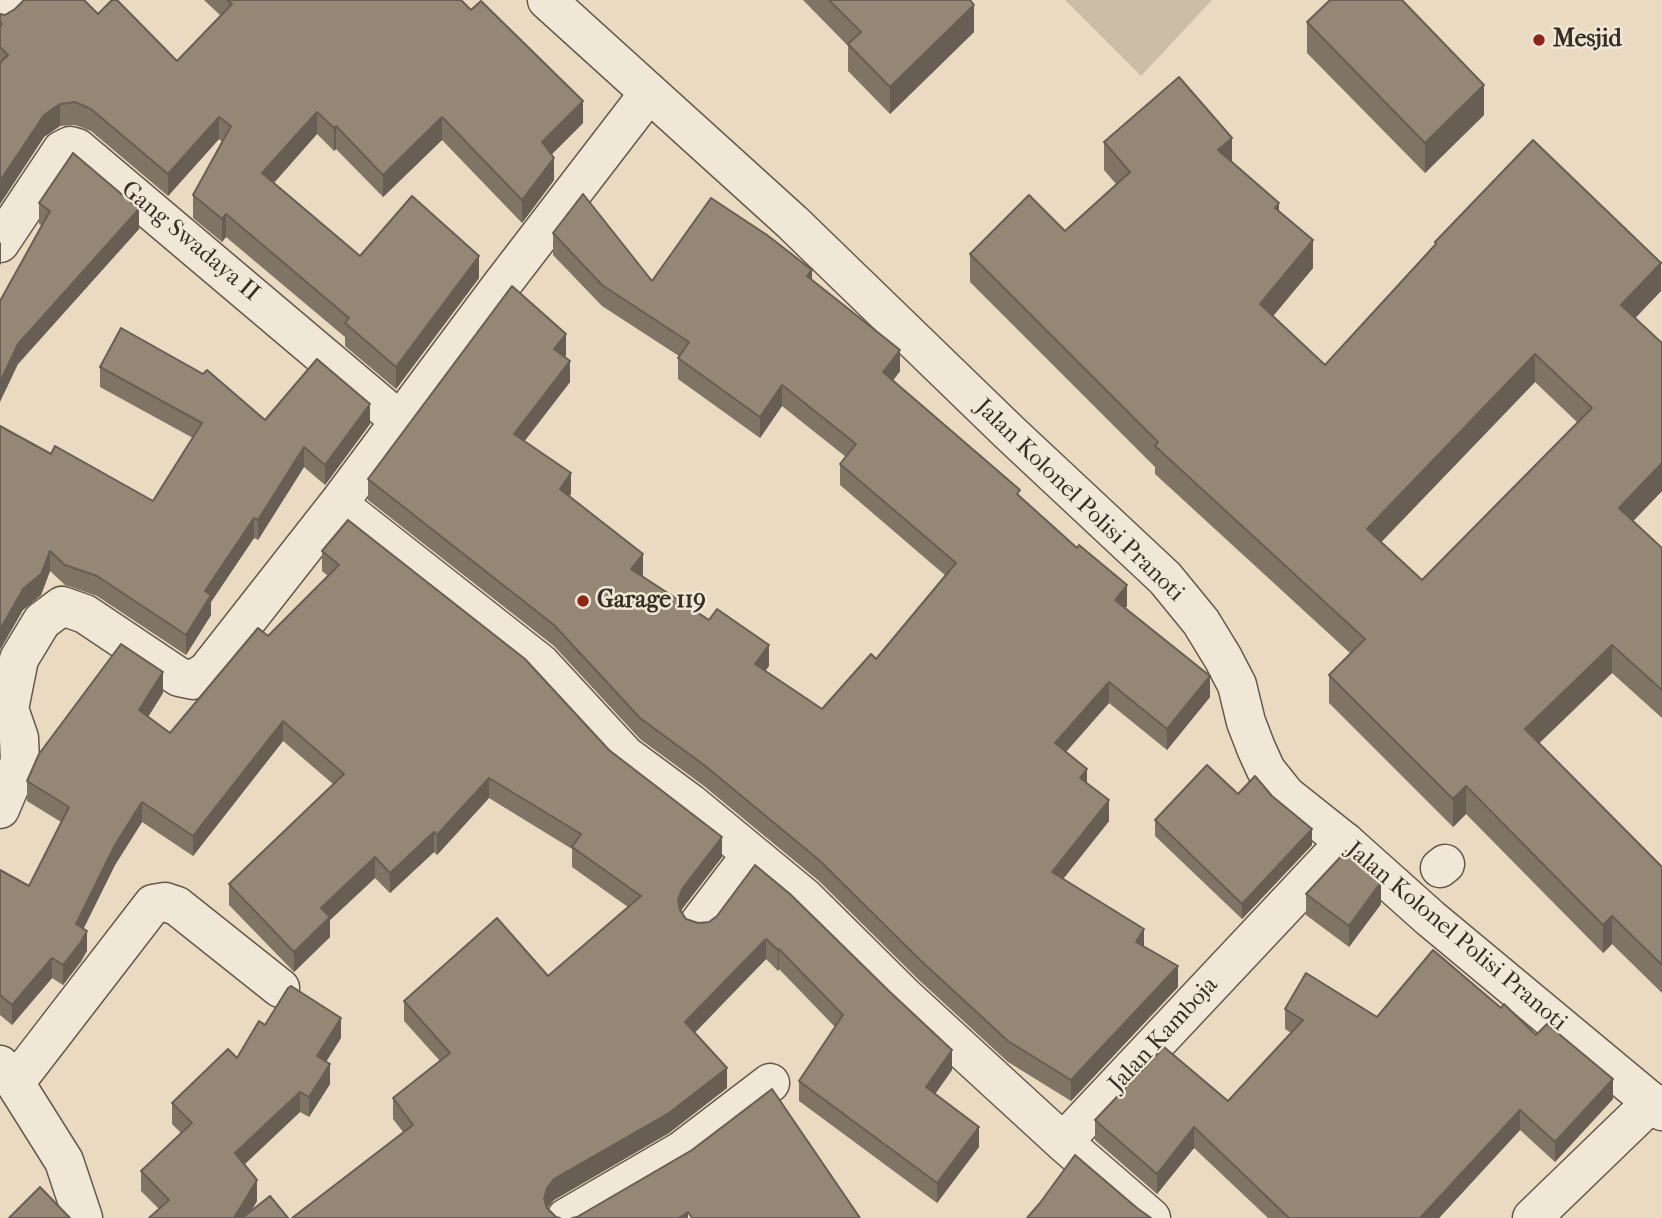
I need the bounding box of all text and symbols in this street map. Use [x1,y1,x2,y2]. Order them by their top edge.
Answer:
place label: Mesjid [1553,26,1622,54]
marker: Mesjid [1531,32,1547,48]
street label: Gang Swadaya II [115,176,265,308]
street label: Jalan Kolonel Polisi Pranoti [969,394,1189,608]
place label: Garage 119 [597,587,706,615]
marker: Garage 119 [575,593,591,609]
street label: Jalan Kolonel Polisi Pranoti [1340,836,1572,1038]
street label: Jalan Kamboja [1103,971,1225,1099]

